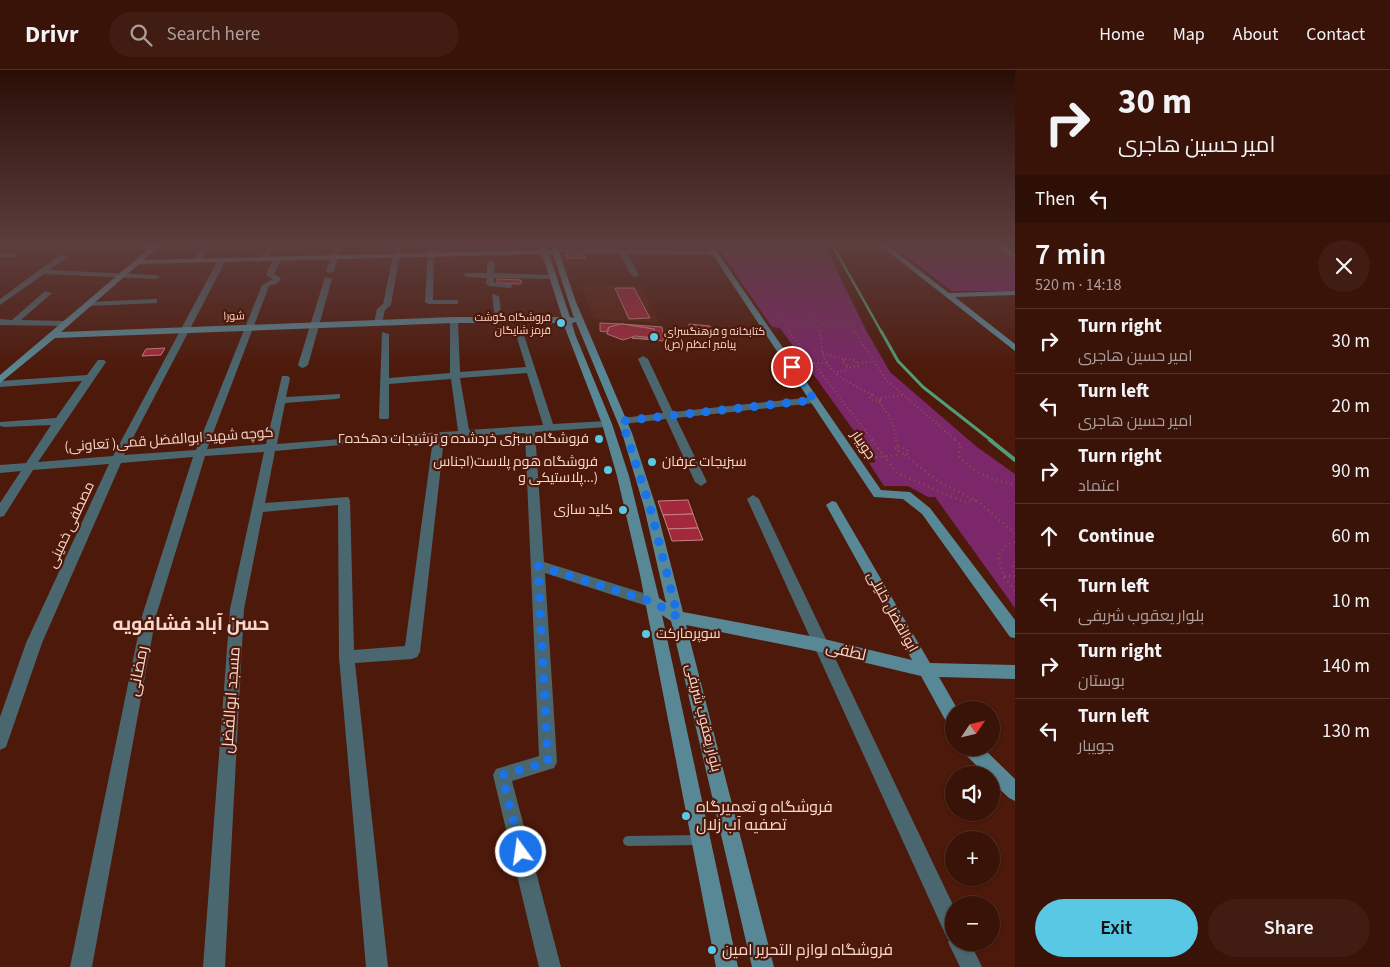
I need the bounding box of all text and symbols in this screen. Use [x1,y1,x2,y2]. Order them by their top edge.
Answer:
search box [109,12,459,57]
text: Drivr [25,17,79,52]
icon: search [127,21,155,49]
text: Search here [167,21,260,48]
text: Home [1099,22,1145,47]
text: Map [1173,22,1205,47]
text: About [1233,22,1278,47]
text: Contact [1306,22,1365,47]
text: 30 m [1118,77,1192,127]
icon: right [1035,90,1100,155]
text: امیر حسین هاجری [1118,129,1275,161]
icon: left [1085,185,1113,213]
text: Then [1035,186,1075,213]
text: 7 min [1035,233,1106,276]
button: close [1318,240,1370,292]
text: 520 m · 14:18 [1035,274,1122,296]
street label: شورا [223,308,245,324]
place label: فروشگاه گوشت قرمز شایگان [474,310,551,338]
text: Turn right [1078,313,1162,340]
marker: فروشگاه گوشت قرمز شایگان [555,317,567,329]
place label: کتابخانه و فرهنگسرای پیامبر اعظم (ص) [664,324,765,352]
icon: right [1035,327,1063,355]
text: 30 m [1332,328,1370,355]
marker: کتابخانه و فرهنگسرای پیامبر اعظم (ص) [648,331,660,343]
text: امیر حسین هاجری [1078,345,1192,367]
pin [771,346,813,388]
icon: arrive [778,353,806,381]
text: Turn left [1078,378,1149,405]
icon: left [1035,392,1063,420]
text: 20 m [1332,393,1370,420]
text: امیر حسین هاجری [1078,410,1192,432]
street label: کوچه شهید ابوالفضل قمی( تعاونی) [64,423,274,457]
street label: جویبار [845,426,880,464]
place label: فروشگاه سبزی خردشده و ترشیجات دهکده۲ [337,429,589,449]
marker: فروشگاه سبزی خردشده و ترشیجات دهکده۲ [593,433,605,445]
text: Turn right [1078,443,1162,470]
place label: فروشگاه هوم پلاست(اجناس پلاستیکی و...) [433,452,598,488]
place label: سبزیجات عرفان [662,452,747,472]
marker: سبزیجات عرفان [646,456,658,468]
icon: right [1035,457,1063,485]
text: 90 m [1332,458,1370,485]
marker: فروشگاه هوم پلاست(اجناس پلاستیکی و...) [602,464,614,476]
text: اعتماد [1078,475,1120,497]
street label: مصطفی خمینی [42,478,100,572]
place label: کلید سازی [554,500,613,520]
marker: کلید سازی [617,504,629,516]
icon: ahead [1035,522,1063,550]
text: Continue [1078,523,1155,550]
text: 60 m [1332,523,1370,550]
street label: ابوالفضل خلیلی [862,568,922,656]
text: Turn left [1078,573,1149,600]
icon: left [1035,587,1063,615]
text: 10 m [1332,588,1370,615]
text: بلوار یعقوب شریفی [1078,605,1204,627]
district label: حسن آباد فشافویه [113,611,269,638]
place label: سوپرمارکت [656,624,721,644]
marker: سوپرمارکت [640,628,652,640]
street label: لطفی [824,636,868,666]
text: Turn right [1078,638,1162,665]
street label: رمضانی [122,644,154,698]
street label: مسجد ابوالفضل [216,646,246,754]
icon: right [1035,652,1063,680]
text: 140 m [1322,653,1370,680]
street label: بلوار یعقوب شریفی [680,662,726,774]
text: بوستان [1078,670,1125,692]
north arrow [945,701,1000,756]
map controls [945,701,1000,951]
text: Turn left [1078,703,1149,730]
icon: left [1035,717,1063,745]
text: 130 m [1322,718,1370,745]
text: جویبار [1078,735,1114,757]
button: sound [945,766,1000,821]
place label: فروشگاه و تعمیرگاه تصفیه آب زلال [696,796,833,836]
marker: فروشگاه و تعمیرگاه تصفیه آب زلال [680,810,692,822]
position arrow [494,825,546,877]
button: + [945,831,1000,886]
button: − [945,896,1000,951]
button: Exit [1035,899,1198,957]
button: Share [1208,899,1370,957]
place label: فروشگاه لوازم التحریر امین [722,939,893,961]
marker: فروشگاه لوازم التحریر امین [706,944,718,956]

